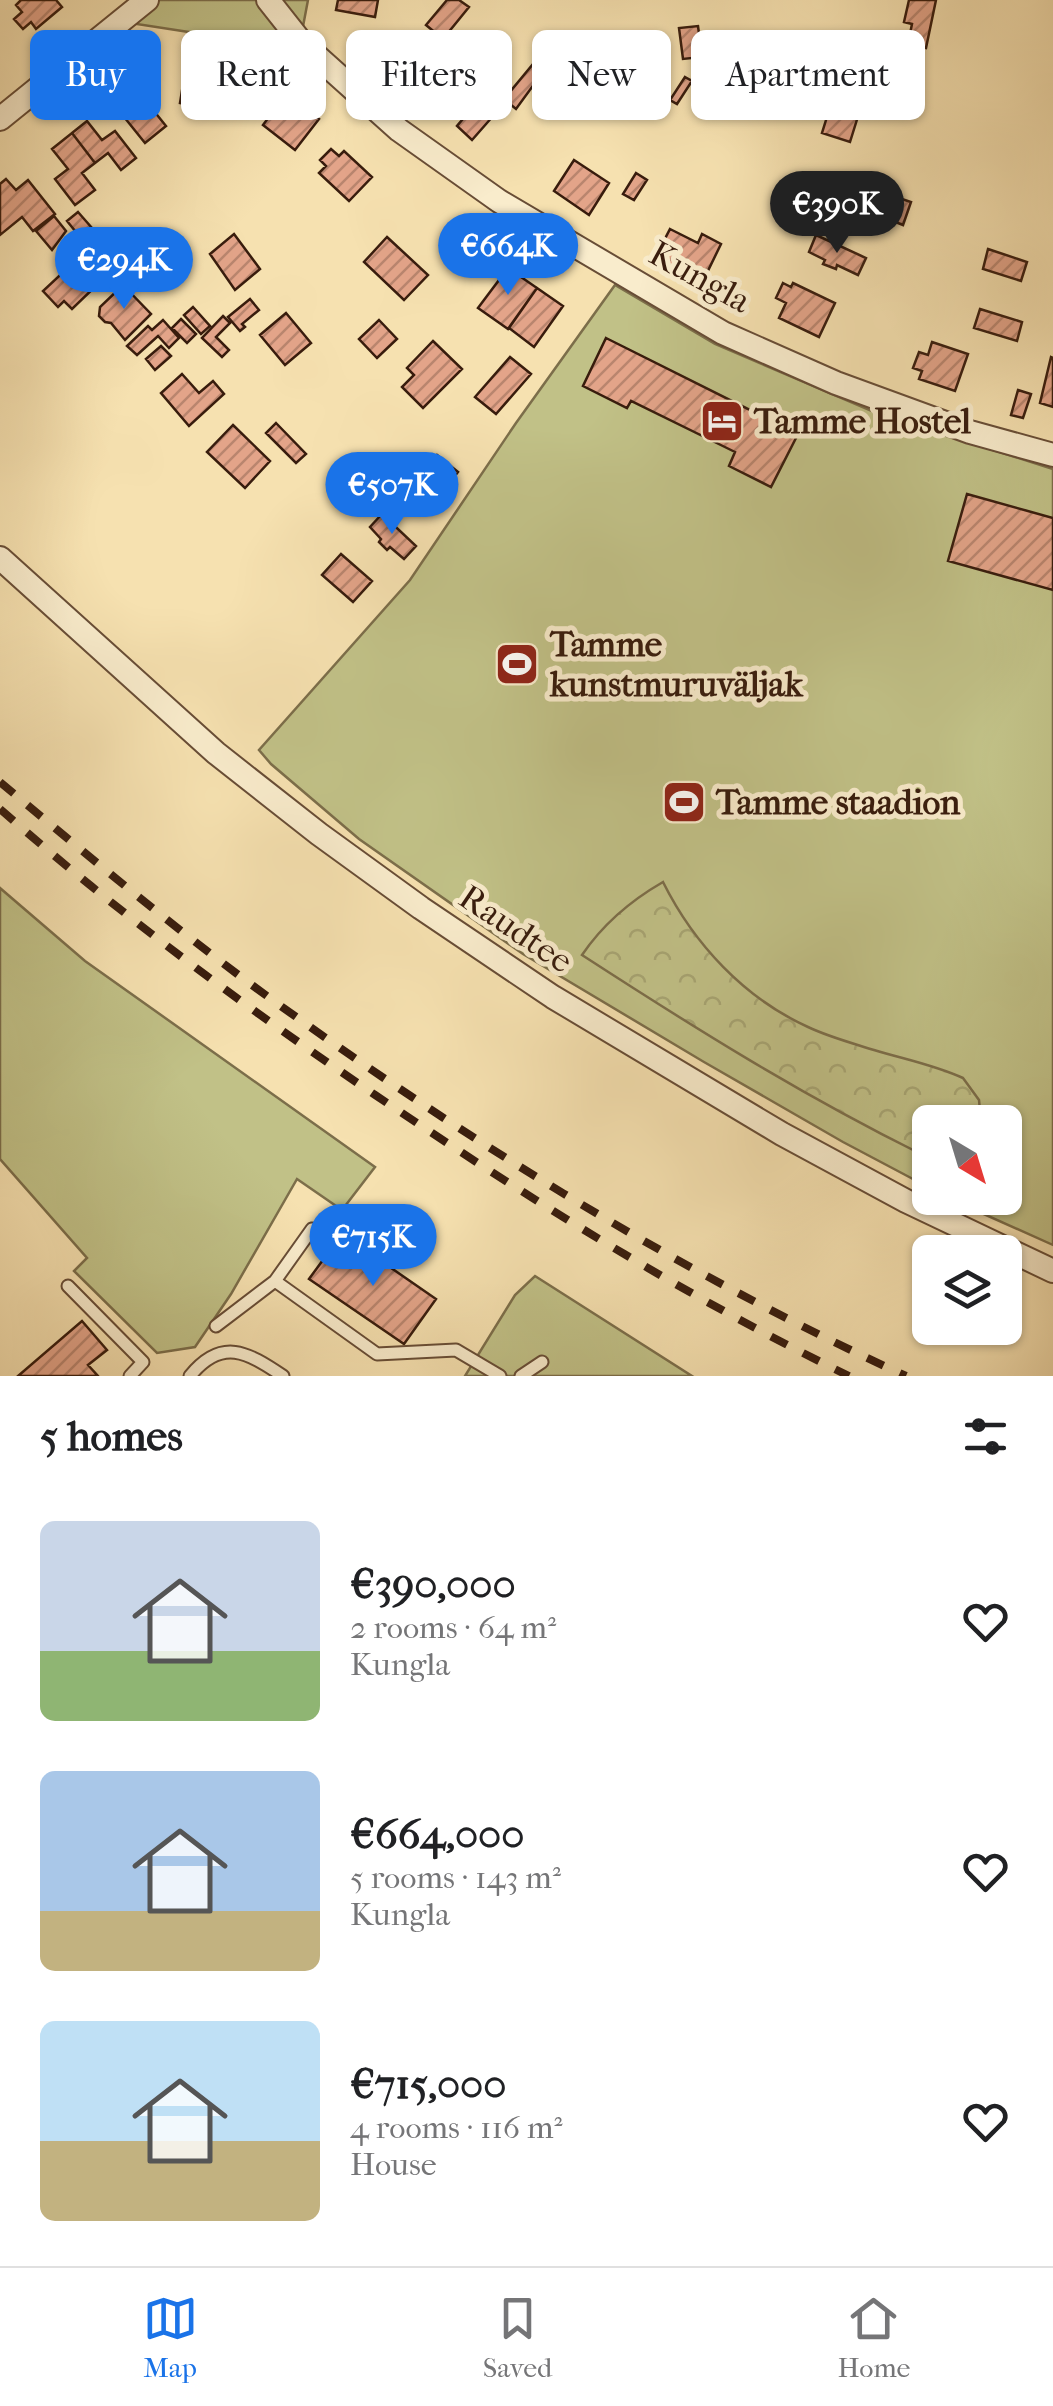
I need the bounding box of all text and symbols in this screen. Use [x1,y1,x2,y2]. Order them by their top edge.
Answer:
chip: Buy [30,30,161,120]
chip: Rent [181,30,326,120]
chip: Filters [346,30,512,120]
chip: New [532,30,671,120]
chip: Apartment [691,30,925,120]
pin: €390K [767,171,907,256]
text: €390K [792,185,882,222]
pin: €664K [438,213,578,298]
pin: €294K [54,227,194,312]
text: €664K [460,227,556,264]
street label: Kungla [642,233,758,322]
text: €294K [77,241,171,278]
hotel icon: Tamme Hostel [699,398,745,444]
place label: Tamme Hostel [753,401,971,442]
pin: €507K [322,452,462,537]
text: €507K [347,466,437,503]
place label: Tamme kunstmuruväljak [549,624,804,705]
sports icon: Tamme kunstmuruväljak [494,641,540,687]
sports icon: Tamme staadion [661,779,707,825]
place label: Tamme staadion [715,782,961,823]
street label: Raudtee [452,876,580,982]
north arrow [912,1105,1022,1215]
map controls [912,1105,1022,1345]
pin: €715K [303,1204,443,1289]
text: €715K [332,1218,414,1255]
button: layers [912,1235,1022,1345]
icon: filters [958,1409,1013,1464]
text: 5 homes [40,1412,183,1461]
text: €390,000 [350,1560,516,1609]
icon: home [120,1561,240,1681]
icon: heart [958,1594,1013,1649]
text: 2 rooms · 64 m² [350,1609,556,1646]
text: Kungla [350,1646,450,1683]
text: €664,000 [350,1810,524,1859]
icon: home [120,1811,240,1931]
icon: heart [958,1844,1013,1899]
text: 5 rooms · 143 m² [350,1859,561,1896]
text: Kungla [350,1896,450,1933]
text: €715,000 [350,2060,506,2109]
icon: home [120,2061,240,2181]
icon: heart [958,2094,1013,2149]
text: 4 rooms · 116 m² [350,2109,563,2146]
text: House [350,2146,437,2183]
tab: Map [143,2291,198,2384]
tab: Saved [483,2291,552,2384]
tab: Home [838,2291,910,2384]

